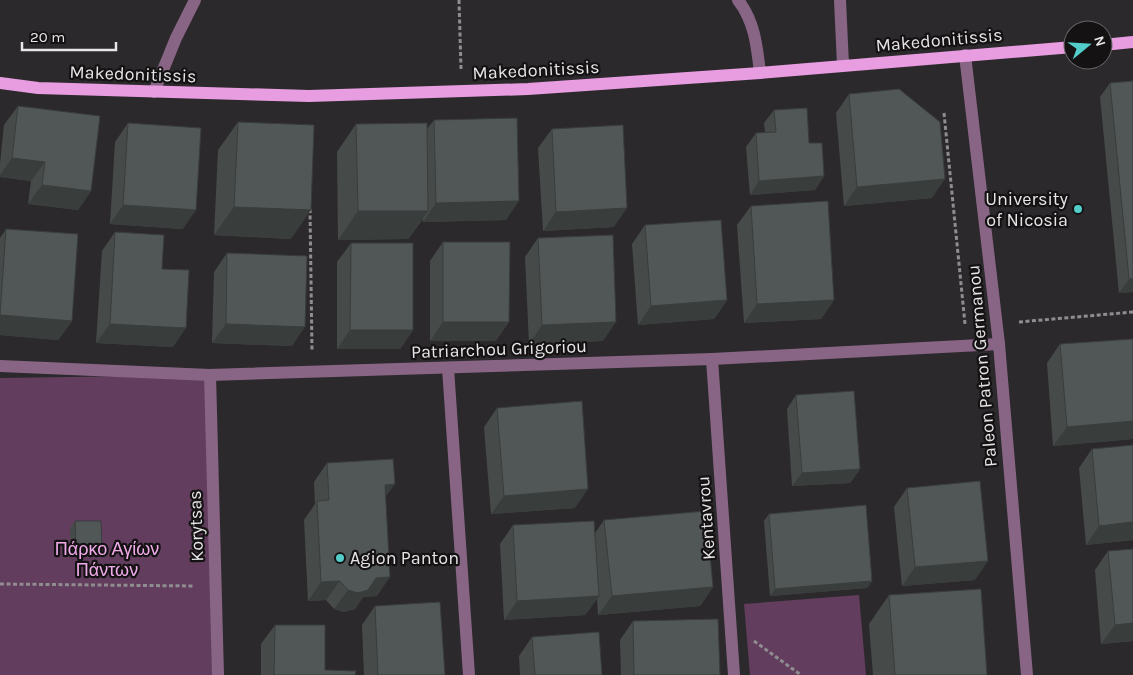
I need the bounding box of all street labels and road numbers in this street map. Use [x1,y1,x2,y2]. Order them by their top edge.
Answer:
street label: Makedonitissis [875,24,1003,56]
street label: Makedonitissis [472,56,600,84]
street label: Makedonitissis [69,61,197,87]
street label: Paleon Patron Germanou [962,264,1002,468]
street label: Patriarchou Grigoriou [411,335,587,363]
street label: Kentavrou [692,475,720,561]
street label: Korytsas [184,490,208,562]

